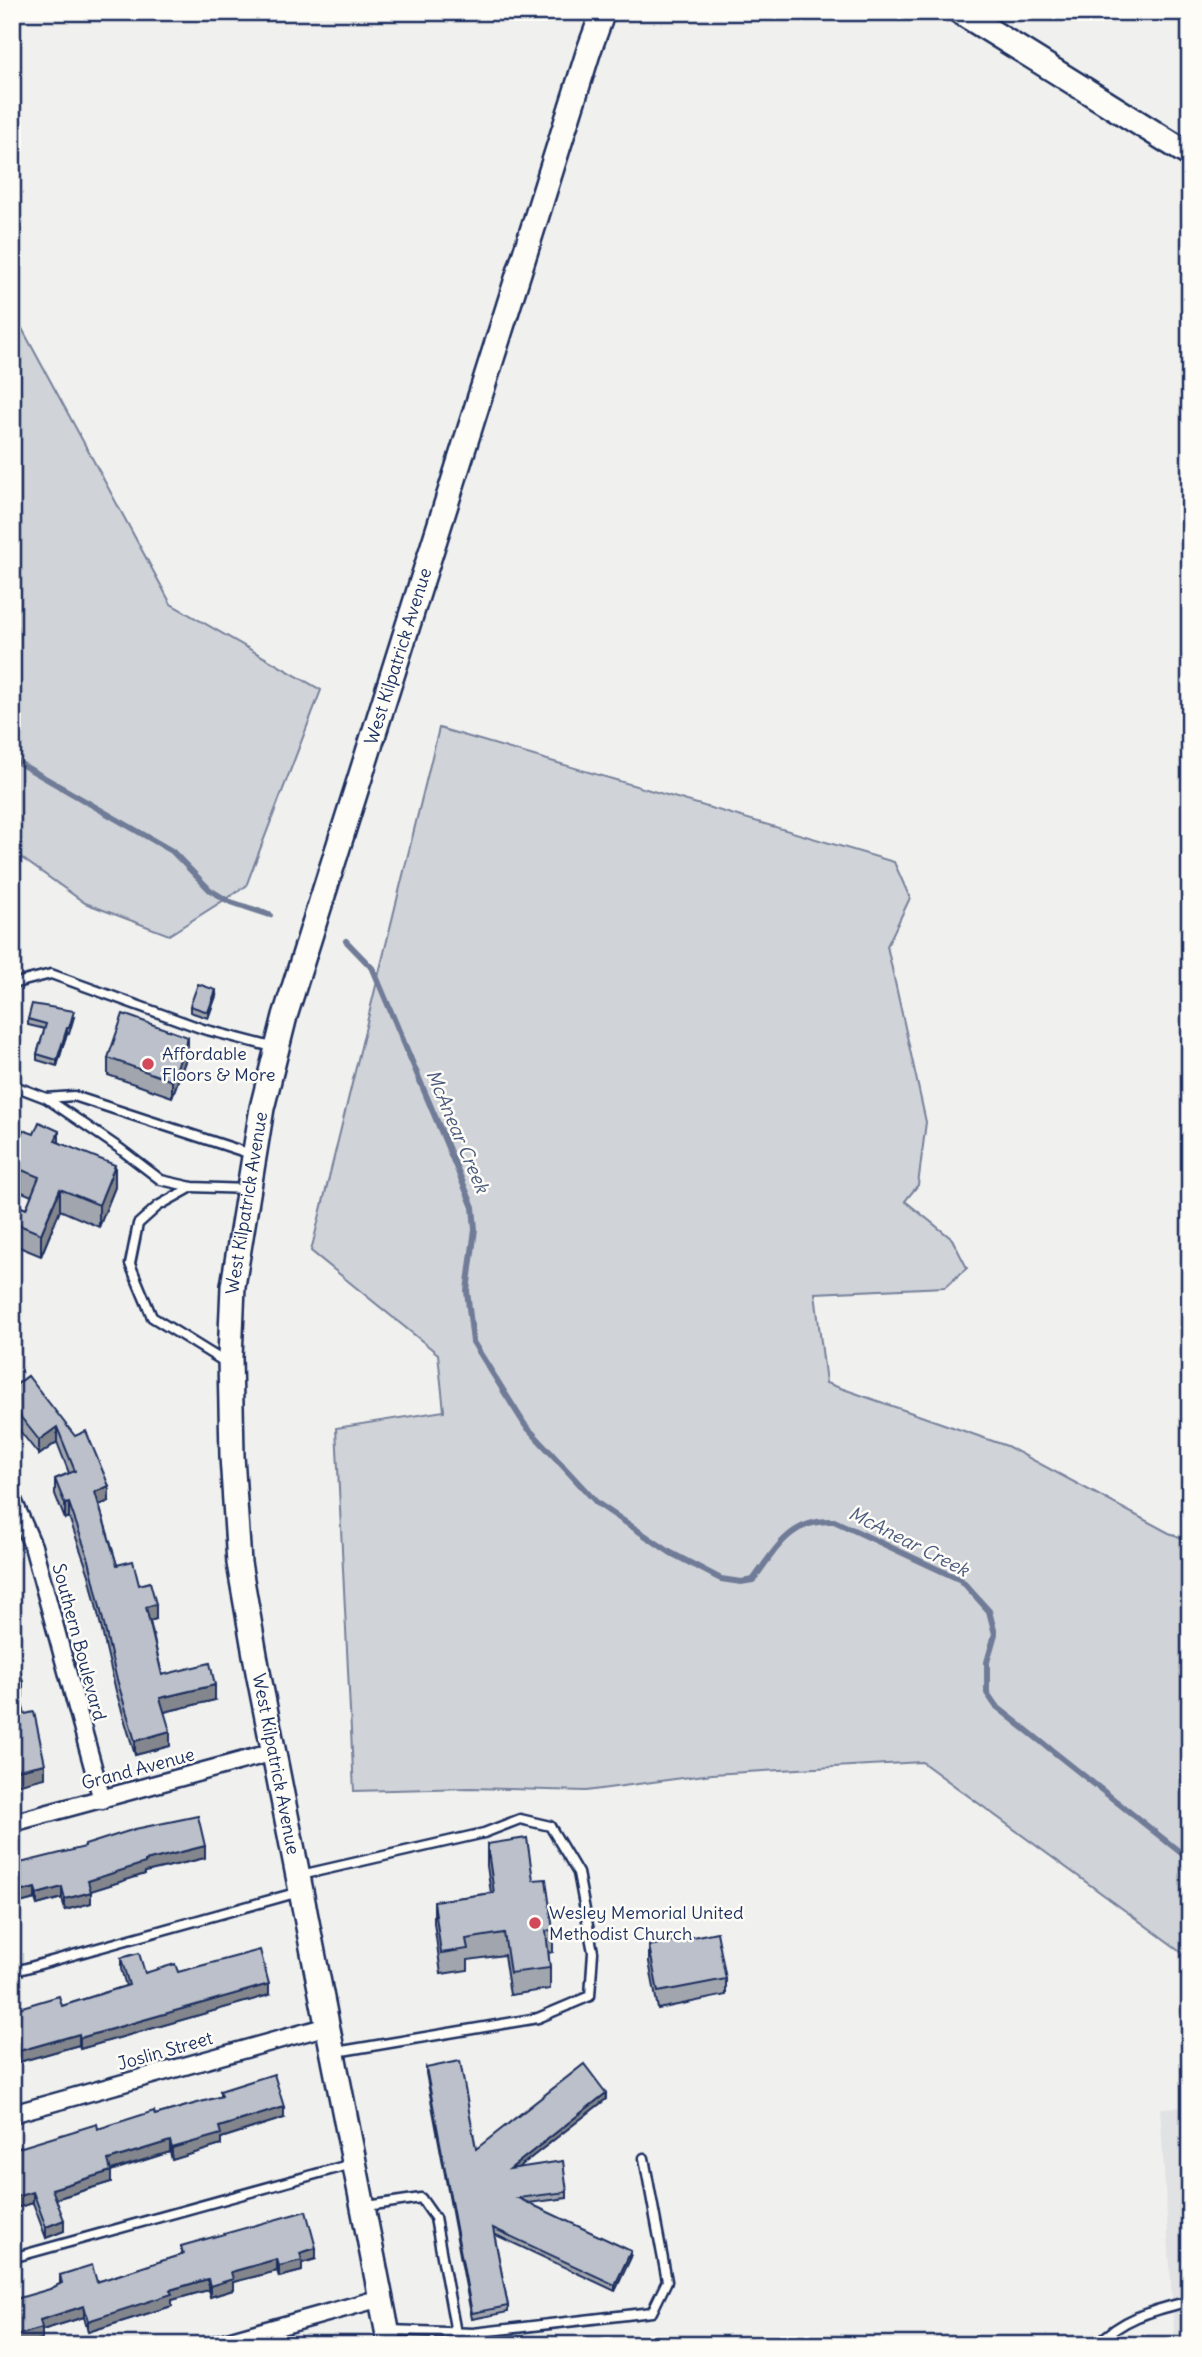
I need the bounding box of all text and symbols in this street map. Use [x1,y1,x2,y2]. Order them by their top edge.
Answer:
street label: West Kilpatrick Avenue [359,565,436,748]
place label: Affordable Floors & More [162,1042,275,1086]
marker: Affordable Floors & More [140,1056,156,1072]
water label: McAnear Creek [421,1066,495,1197]
street label: West Kilpatrick Avenue [221,1110,272,1294]
water label: McAnear Creek [845,1501,974,1582]
street label: Southern Boulevard [47,1561,112,1723]
street label: West Kilpatrick Avenue [248,1671,305,1856]
street label: Grand Avenue [79,1742,197,1795]
place label: Wesley Memorial United Methodist Church [549,1901,744,1945]
marker: Wesley Memorial United Methodist Church [527,1915,543,1931]
street label: Joslin Street [114,2026,215,2075]

